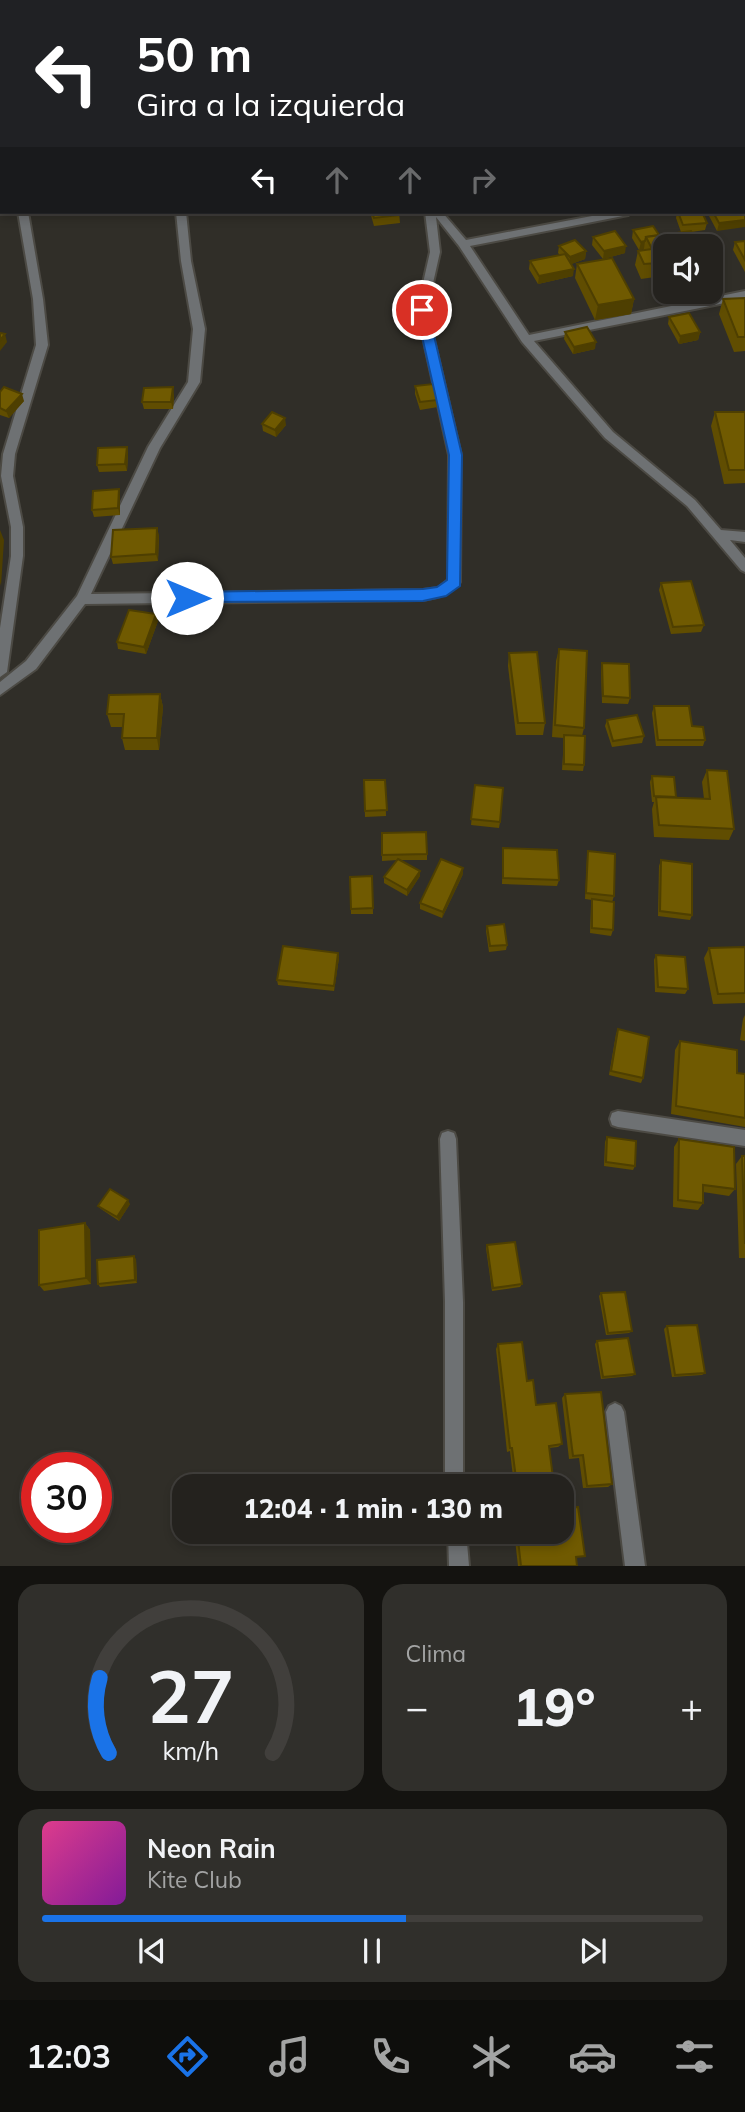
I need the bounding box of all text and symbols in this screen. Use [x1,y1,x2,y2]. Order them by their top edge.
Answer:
text: 50 m [136,23,252,84]
icon: left [21,28,112,119]
text: Gira a la izquierda [136,84,405,124]
icon: left [245,161,283,199]
icon: ahead [318,161,356,199]
icon: ahead [391,161,429,199]
icon: right [464,161,502,199]
map controls [653,234,723,304]
button: sound [653,234,723,304]
pin [392,280,452,340]
icon: arrive [403,291,441,329]
position arrow [150,561,224,635]
speed limit sign: 30 [21,1452,112,1543]
text: 12:04 · 1 min · 130 m [243,1492,503,1525]
text: Clima [406,1639,466,1668]
text: 27 [147,1651,234,1742]
text: 19° [513,1674,595,1739]
text: − [406,1683,428,1731]
text: + [680,1683,703,1731]
text: km/h [162,1735,219,1766]
text: Neon Rain [147,1832,276,1865]
text: Kite Club [147,1865,242,1894]
icon: previous [133,1932,171,1970]
icon: pause [353,1932,391,1970]
icon: next [574,1932,612,1970]
icon: directions [163,2032,212,2081]
icon: music [265,2032,314,2081]
icon: phone [366,2032,415,2081]
icon: climate [467,2032,516,2081]
icon: car [568,2032,617,2081]
icon: filters [670,2032,719,2081]
text: 12:03 [26,2036,111,2076]

